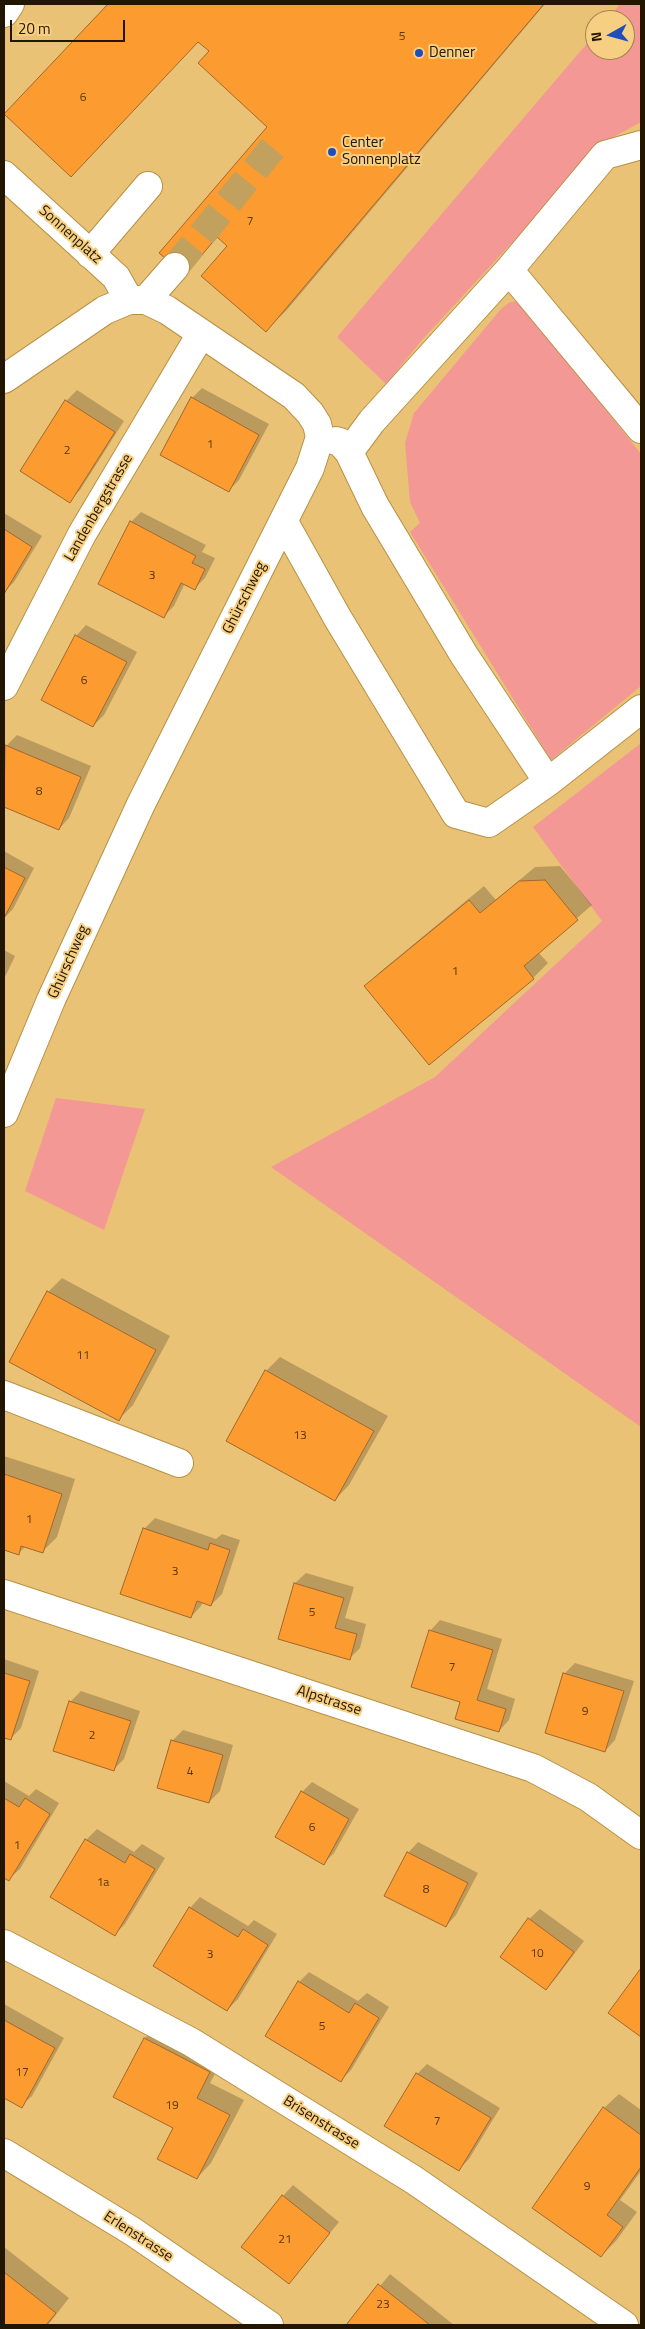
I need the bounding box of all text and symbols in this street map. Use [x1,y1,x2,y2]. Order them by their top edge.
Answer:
scale bar [12,10,128,42]
north arrow [585,10,635,60]
text: 20 m [18,17,51,40]
house number: 5 [399,30,405,44]
text: N [585,31,607,43]
place label: Denner [429,44,475,62]
marker: Denner [413,47,425,59]
house number: 6 [80,91,86,105]
place label: Center Sonnenplatz [342,134,421,169]
marker: Center Sonnenplatz [326,146,338,158]
street label: Sonnenplatz [35,202,105,268]
house number: 7 [247,215,253,229]
house number: 1 [207,438,213,452]
house number: 2 [64,444,70,458]
street label: Landenbergstrasse [61,451,137,565]
street label: Ghürschweg [219,559,271,637]
house number: 3 [149,569,155,583]
house number: 6 [81,674,87,688]
house number: 8 [36,785,42,799]
street label: Ghürschweg [45,922,93,1002]
house number: 1 [452,965,458,979]
house number: 11 [76,1349,90,1363]
house number: 13 [293,1429,307,1443]
house number: 1 [26,1513,32,1527]
house number: 3 [172,1565,178,1579]
house number: 5 [309,1606,315,1620]
house number: 7 [449,1661,455,1675]
street label: Alpstrasse [294,1682,364,1720]
house number: 9 [582,1705,588,1719]
house number: 2 [89,1729,95,1743]
house number: 4 [187,1765,193,1779]
house number: 6 [309,1821,315,1835]
house number: 1 [14,1839,20,1853]
house number: 1a [97,1876,109,1890]
house number: 8 [423,1883,429,1897]
house number: 10 [530,1947,544,1961]
house number: 3 [207,1948,213,1962]
house number: 5 [319,2020,325,2034]
house number: 17 [15,2066,29,2080]
street label: Brisenstrasse [279,2092,363,2154]
house number: 19 [165,2099,179,2113]
house number: 7 [434,2115,440,2129]
house number: 9 [584,2180,590,2194]
street label: Erlenstrasse [100,2208,176,2266]
house number: 21 [278,2233,292,2247]
house number: 23 [376,2298,390,2312]

